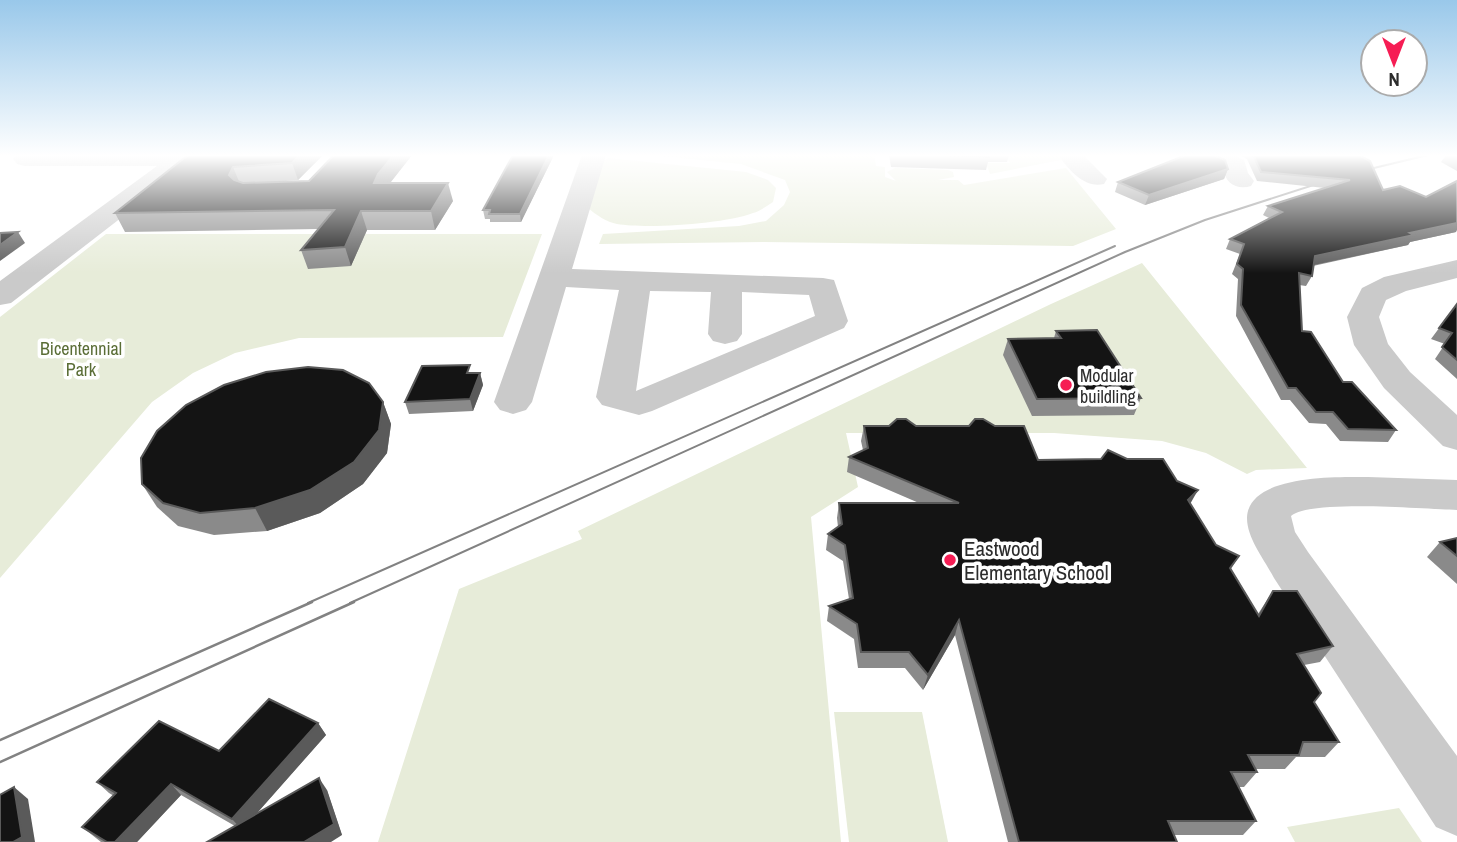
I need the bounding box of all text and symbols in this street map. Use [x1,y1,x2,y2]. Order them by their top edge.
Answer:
north arrow [1359,28,1429,98]
text: N [1388,67,1400,93]
park label: Bicentennial Park [40,336,122,382]
place label: Modular buildling [1080,363,1137,409]
marker: Modular buildling [1058,377,1074,393]
place label: Eastwood Elementary School [964,534,1109,587]
marker: Eastwood Elementary School [942,552,958,568]

